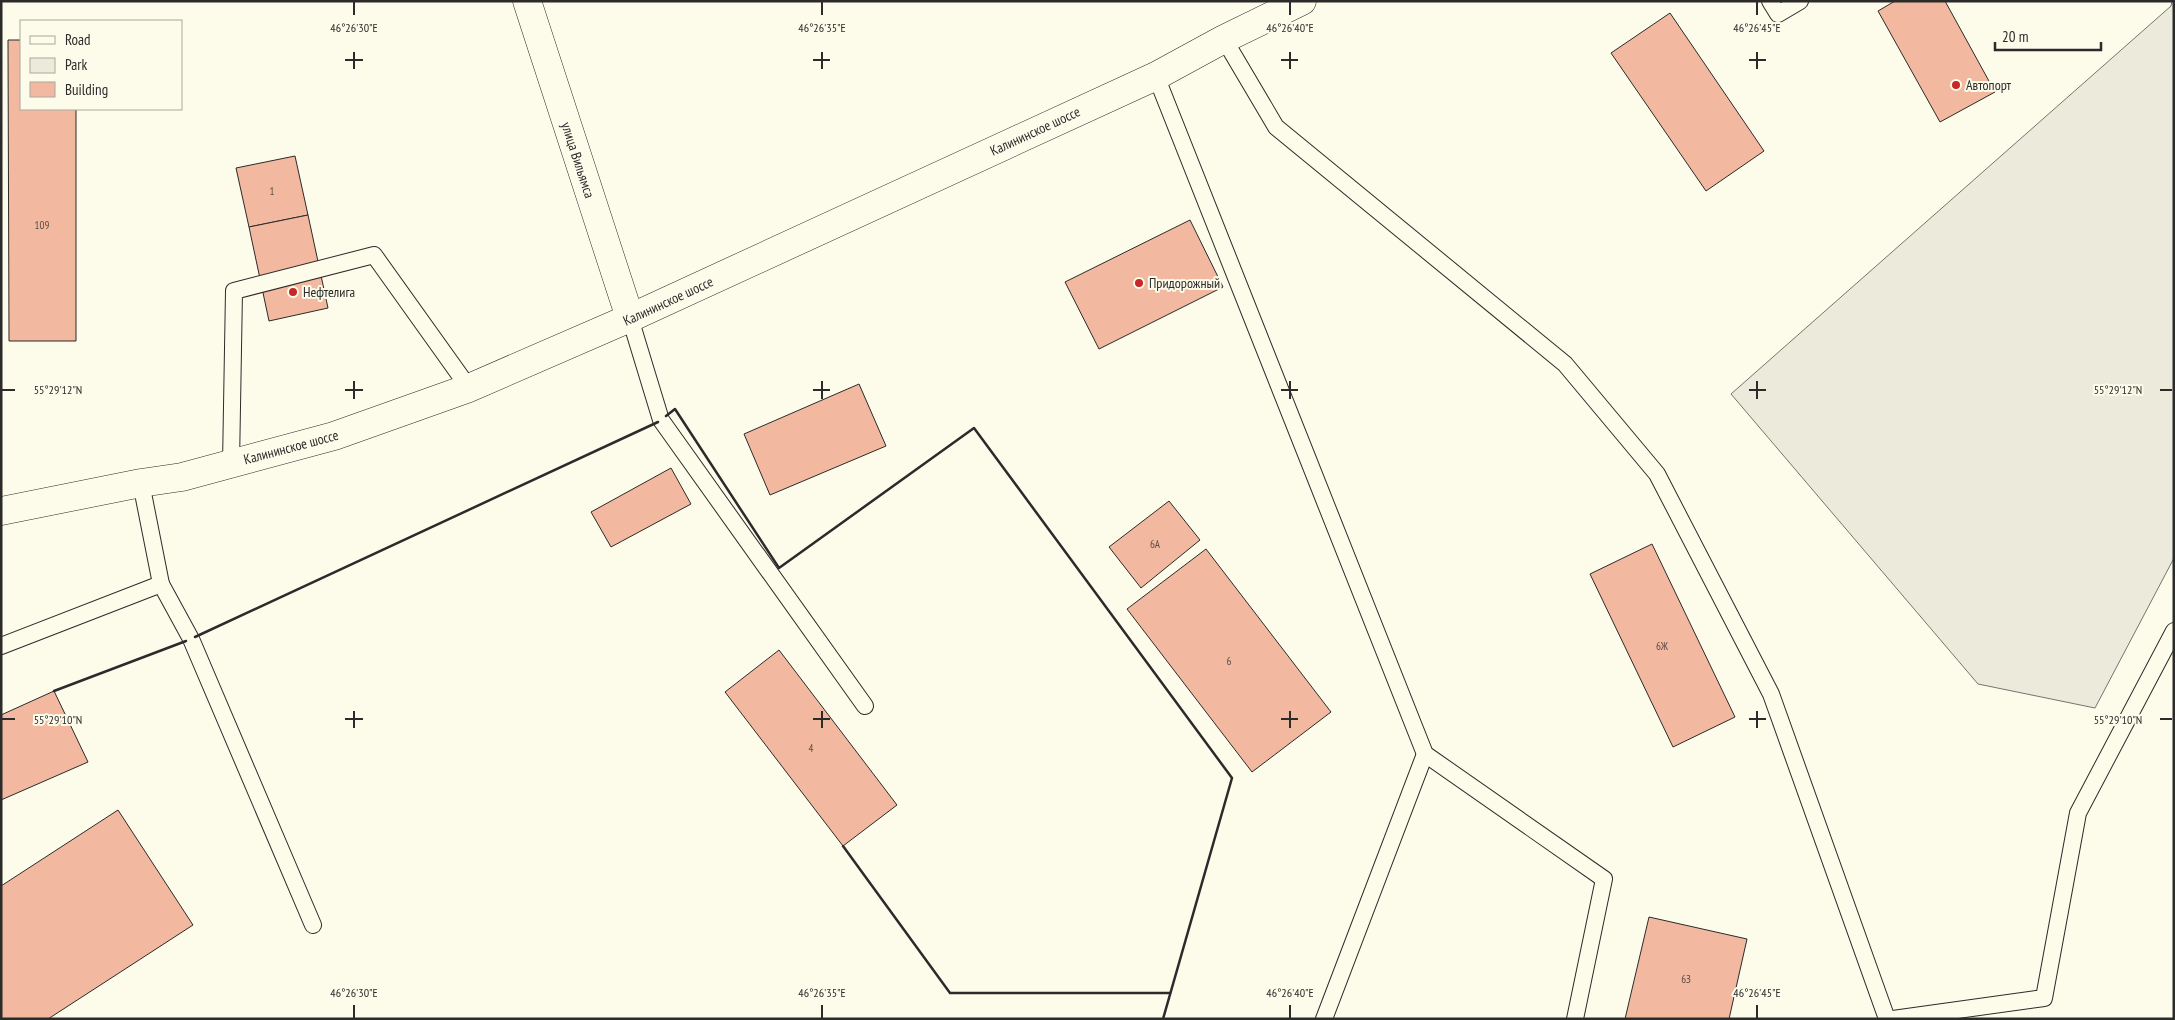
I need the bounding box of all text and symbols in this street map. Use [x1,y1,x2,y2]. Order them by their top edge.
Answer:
legend [20,20,182,110]
text: 46°26'30"E [330,20,378,35]
text: 46°26'35"E [798,20,846,35]
text: 46°26'40"E [1266,20,1314,35]
text: 46°26'45"E [1733,20,1781,35]
scale bar [1995,20,2101,52]
text: 20 m [2002,27,2028,46]
text: Road [65,30,91,49]
text: Park [65,55,87,74]
place label: Автопорт [1966,76,2012,94]
marker: Автопорт [1950,79,1962,91]
text: Building [65,80,108,99]
street label: Калининское шоссе [987,102,1083,160]
street label: улица Вильямса [557,120,599,200]
house number: 1 [270,184,275,198]
house number: 109 [35,218,49,232]
street label: Калининское шоссе [620,272,716,330]
place label: Придорожный [1149,274,1220,292]
marker: Придорожный [1133,277,1145,289]
place label: Нефтелига [303,283,355,301]
marker: Нефтелига [287,286,299,298]
text: 55°29'12"N [34,382,82,397]
text: 55°29'12"N [2094,382,2142,397]
street label: Калининское шоссе [242,426,341,468]
house number: 6А [1150,537,1161,551]
house number: 6Ж [1656,639,1669,653]
house number: 6 [1227,654,1232,668]
text: 55°29'10"N [34,712,82,727]
text: 55°29'10"N [2094,712,2142,727]
house number: 4 [809,741,814,755]
house number: 6З [1681,972,1691,986]
text: 46°26'30"E [330,985,378,1000]
text: 46°26'35"E [798,985,846,1000]
text: 46°26'40"E [1266,985,1314,1000]
text: 46°26'45"E [1733,985,1781,1000]

